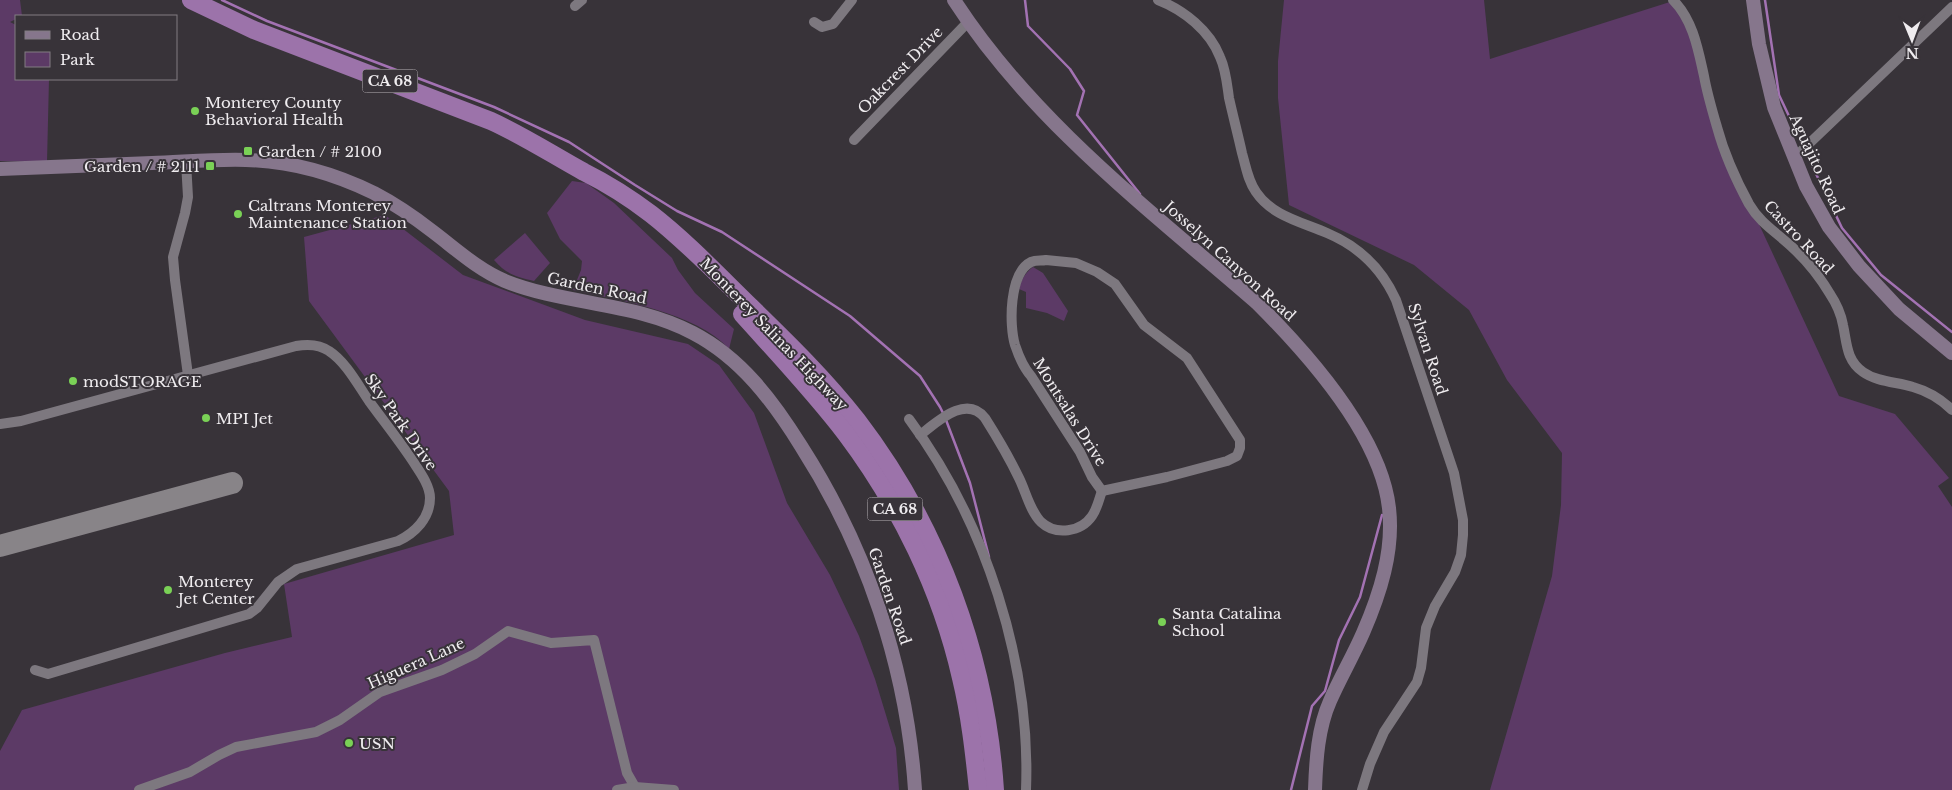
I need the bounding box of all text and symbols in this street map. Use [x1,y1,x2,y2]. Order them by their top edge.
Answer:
legend [15,15,178,80]
north arrow [1887,15,1937,65]
street label: Oakcrest Drive [853,22,947,118]
text: Road [60,25,100,44]
text: N [1905,44,1919,62]
text: Park [60,50,96,69]
road number: CA 68 [362,70,418,92]
place label: Monterey County Behavioral Health [205,93,343,129]
marker: Monterey County Behavioral Health [189,105,201,117]
street label: Aguajito Road [1785,110,1848,217]
place label: Garden / # 2100 [258,142,382,161]
marker: Garden / # 2100 [242,145,254,157]
place label: Garden / # 2111 [84,157,200,176]
marker: Garden / # 2111 [204,160,216,172]
place label: Caltrans Monterey Maintenance Station [248,196,407,232]
street label: Josselyn Canyon Road [1159,196,1300,325]
street label: Castro Road [1760,196,1838,278]
marker: Caltrans Monterey Maintenance Station [232,208,244,220]
street label: Monterey Salinas Highway [696,254,852,415]
street label: Garden Road [545,268,649,308]
street label: Sylvan Road [1404,301,1452,397]
street label: Montsalas Drive [1029,354,1111,470]
street label: Sky Park Drive [360,370,442,474]
place label: modSTORAGE [83,372,202,391]
marker: modSTORAGE [67,375,79,387]
place label: MPI Jet [216,409,273,428]
marker: MPI Jet [200,412,212,424]
road number: CA 68 [868,498,922,520]
street label: Garden Road [864,545,916,647]
place label: Monterey Jet Center [176,572,255,608]
marker: Monterey Jet Center [162,584,174,596]
place label: Santa Catalina School [1172,604,1282,640]
marker: Santa Catalina School [1156,616,1168,628]
street label: Higuera Lane [364,633,468,693]
place label: USN [359,734,395,753]
marker: USN [343,737,355,749]

